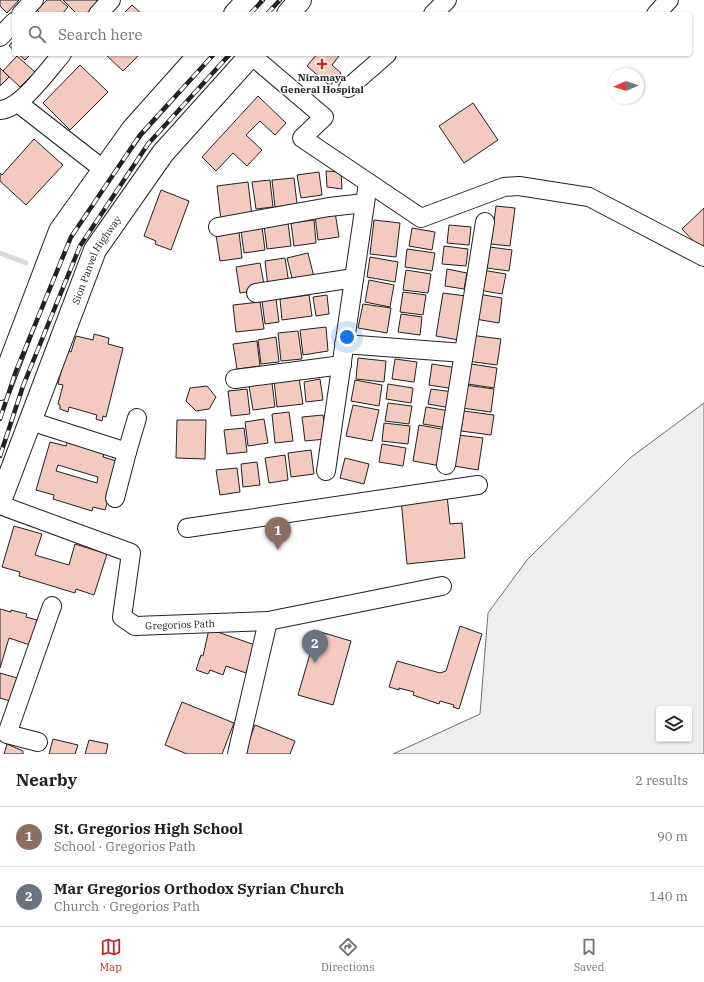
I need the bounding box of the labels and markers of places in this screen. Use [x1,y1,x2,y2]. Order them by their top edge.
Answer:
marker: Niramaya General Hospital [316,58,328,70]
place label: Niramaya General Hospital [280,71,364,96]
pin: 1 [265,517,291,550]
pin: 2 [302,630,328,663]

